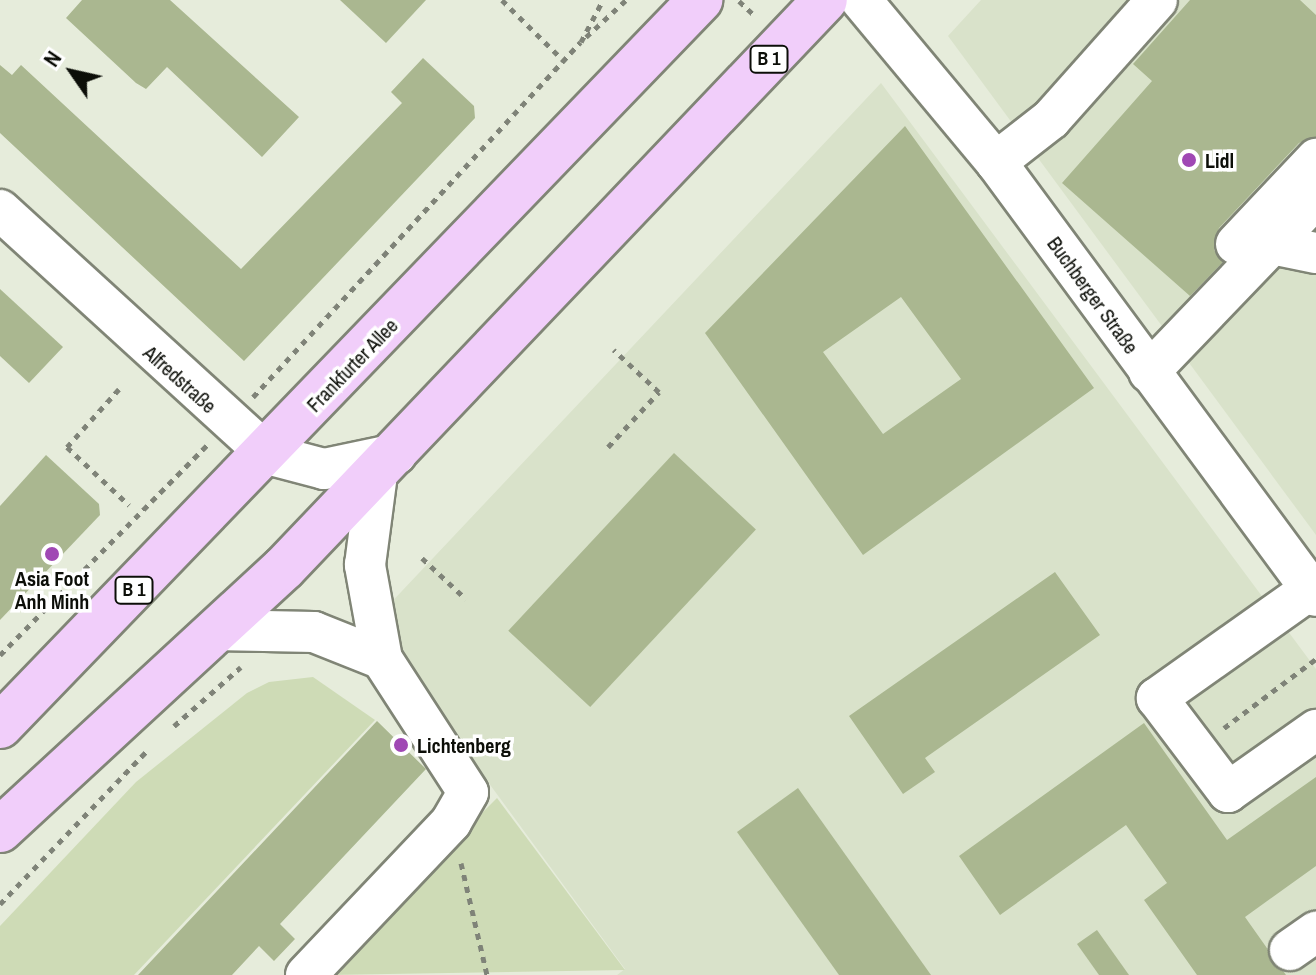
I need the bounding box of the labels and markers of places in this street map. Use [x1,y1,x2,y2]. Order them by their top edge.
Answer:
place label: Lidl [1205,148,1234,172]
marker: Lidl [1180,151,1198,169]
marker: Asia Foot Anh Minh [43,545,61,563]
place label: Asia Foot Anh Minh [15,566,89,613]
place label: Lichtenberg [417,733,511,757]
marker: Lichtenberg [392,736,410,754]

